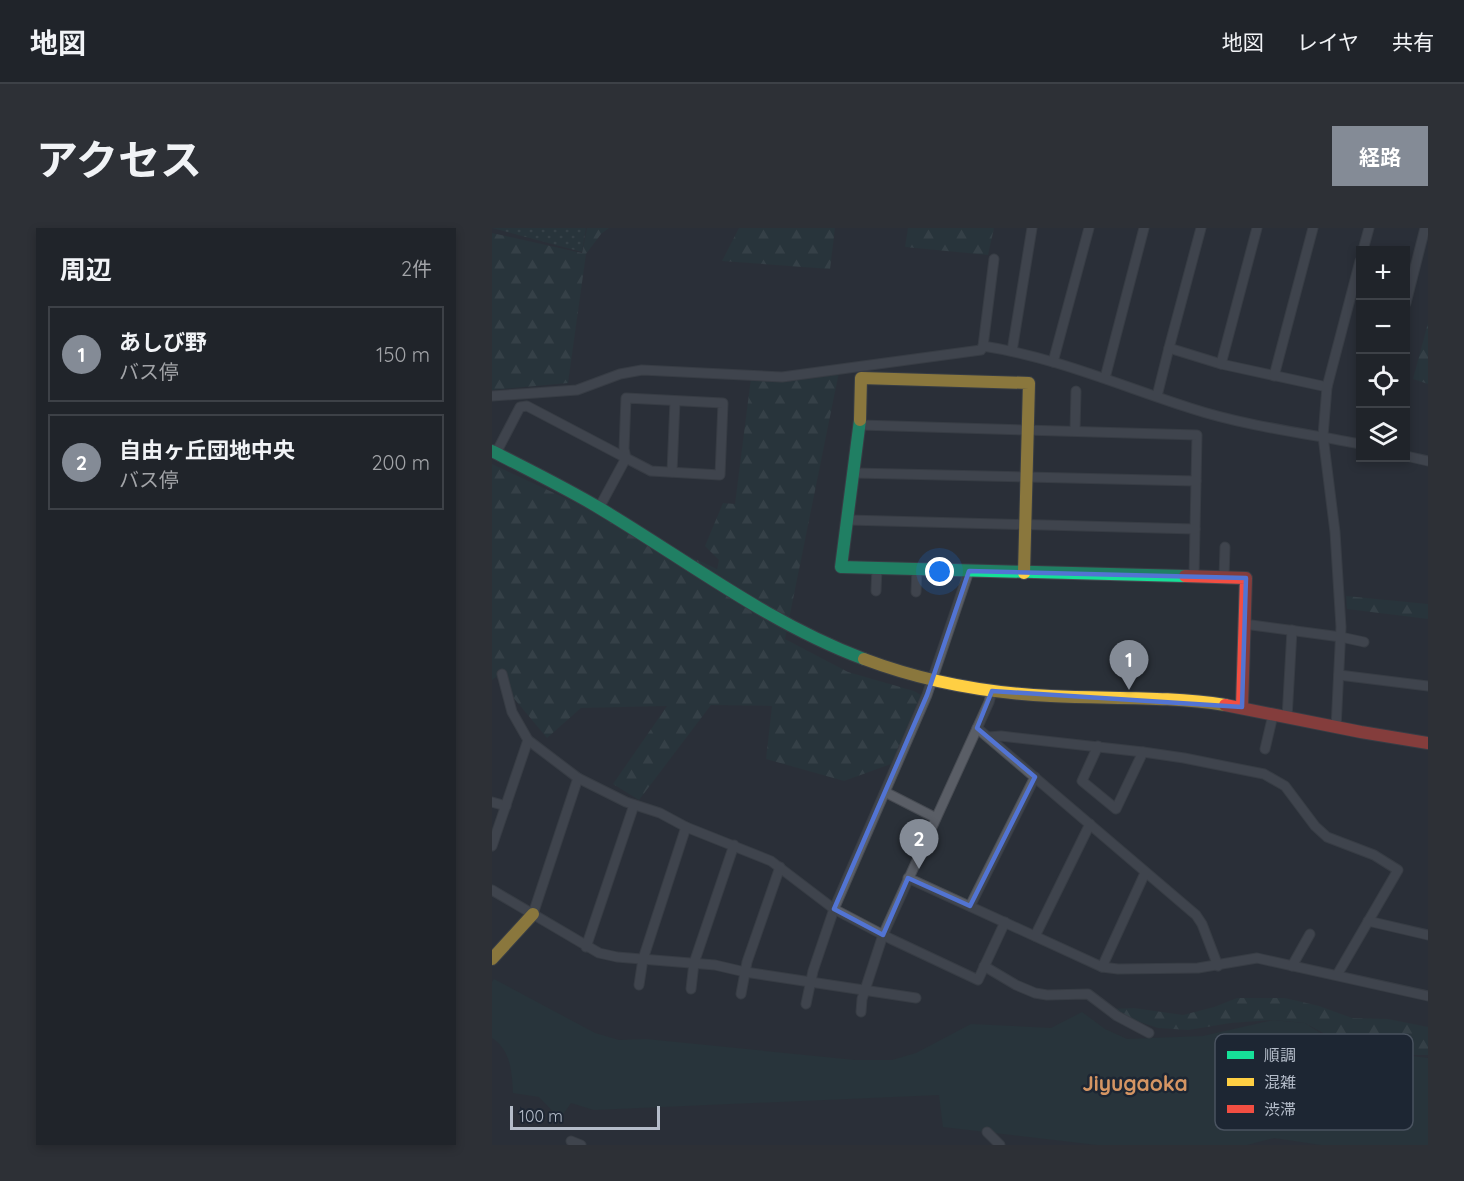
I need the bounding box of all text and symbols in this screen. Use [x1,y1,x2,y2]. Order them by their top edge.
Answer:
text: 地図 [30,25,86,60]
text: 地図 [1222,29,1264,55]
text: レイヤ [1297,29,1359,55]
text: 共有 [1392,29,1434,55]
button: 経路 [1332,126,1428,186]
text: アクセス [36,133,202,186]
map controls [1356,246,1410,462]
button: + [1356,246,1410,300]
text: 周辺 [60,253,112,286]
text: 2件 [401,256,432,281]
button: − [1356,300,1410,354]
text: あしび野 [119,328,207,356]
text: 1 [78,342,85,367]
text: 150 m [376,342,430,367]
button: locate [1356,354,1410,408]
text: バス停 [119,359,179,384]
button: layers [1356,408,1410,462]
text: 自由ヶ丘団地中央 [119,436,295,464]
text: 2 [76,450,87,475]
text: 200 m [371,450,430,475]
text: バス停 [119,467,179,492]
your location [925,557,954,586]
pin: 1 [1110,640,1148,690]
pin: 2 [900,820,938,869]
legend [1215,1034,1413,1130]
text: 順調 [1264,1045,1296,1065]
district label: Jiyugaoka [1082,1070,1188,1096]
text: 混雑 [1264,1072,1296,1092]
text: 渋滞 [1264,1099,1296,1119]
scale bar [510,1103,660,1130]
text: 100 m [519,1106,563,1126]

